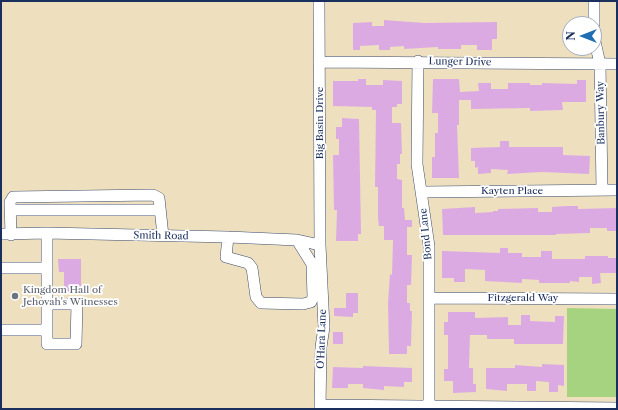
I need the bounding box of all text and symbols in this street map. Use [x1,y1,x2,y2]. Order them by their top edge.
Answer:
north arrow [562,16,602,56]
text: N [564,31,578,41]
street label: Lunger Drive [429,55,491,69]
street label: Banbury Way [594,81,608,145]
street label: Big Basin Drive [314,87,326,159]
street label: Kayten Place [481,185,543,197]
street label: Bond Lane [417,208,435,260]
street label: Smith Road [133,230,189,242]
place label: Kingdom Hall of Jehovah's Witnesses [23,284,118,308]
marker: Kingdom Hall of Jehovah's Witnesses [10,291,20,301]
street label: Fitzgerald Way [488,292,558,304]
street label: O'Hara Lane [315,309,329,369]

